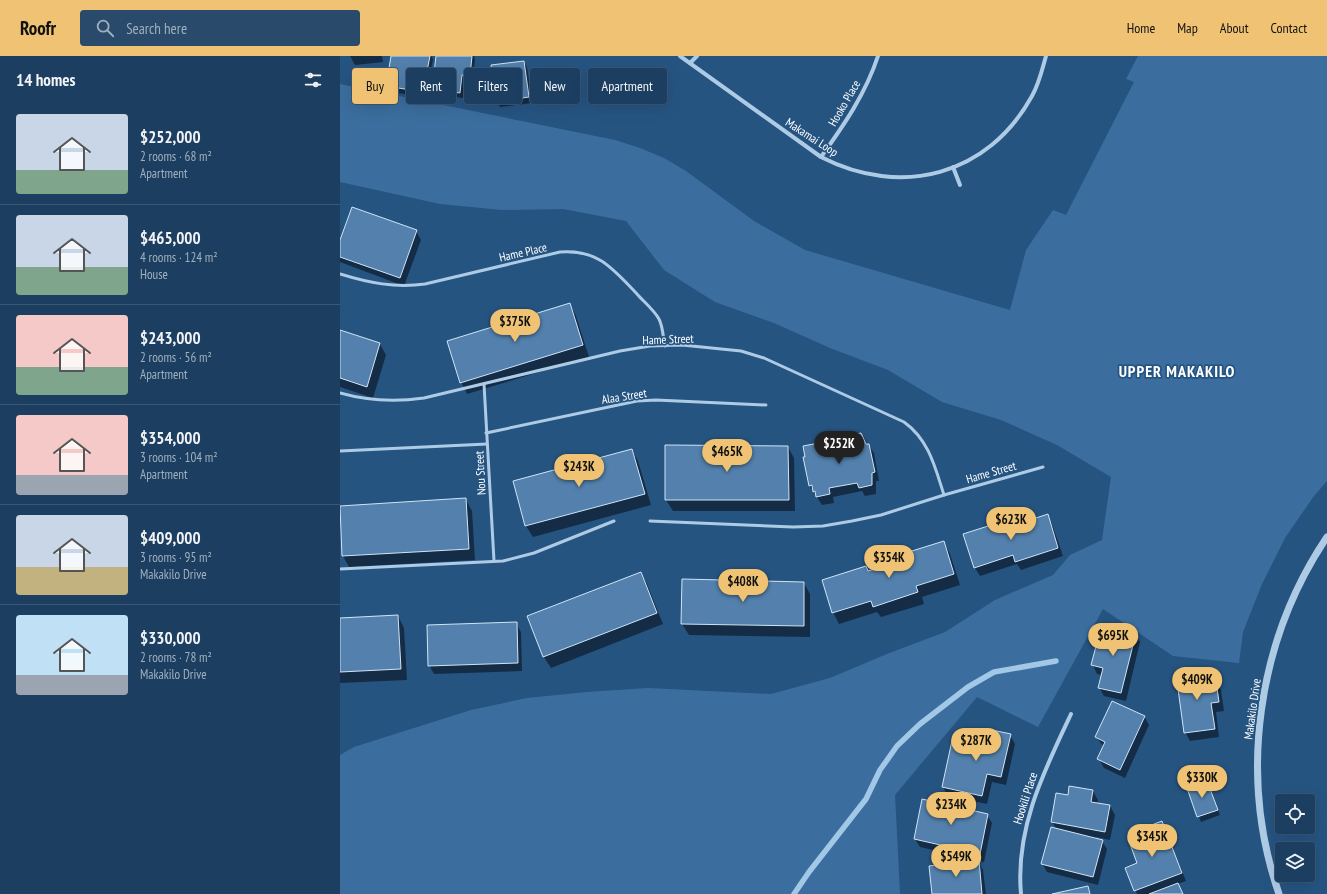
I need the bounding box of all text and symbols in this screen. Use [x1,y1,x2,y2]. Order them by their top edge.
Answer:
search box [80,10,360,46]
text: Roofr [20,16,56,40]
icon: search [94,17,116,39]
text: Search here [126,19,187,38]
text: Home [1127,19,1155,37]
text: Map [1177,19,1198,37]
text: About [1220,19,1249,37]
text: Contact [1271,19,1307,37]
chip: Buy [352,68,398,104]
chip: Rent [406,68,456,104]
chip: Filters [464,68,522,104]
chip: New [530,68,580,104]
chip: Apartment [588,68,667,104]
text: 14 homes [16,69,75,91]
icon: filters [302,69,324,91]
street label: Hooko Place [825,77,863,129]
street label: Makamai Loop [783,114,841,160]
text: $252,000 [140,126,201,148]
icon: home [48,130,96,178]
text: 2 rooms · 68 m² [140,148,212,165]
text: Apartment [140,165,188,182]
text: $465,000 [140,227,201,249]
icon: home [48,231,96,279]
street label: Hame Place [498,239,548,265]
text: 4 rooms · 124 m² [140,249,218,266]
text: House [140,266,168,283]
pin: $375K [487,309,543,343]
text: $375K [499,313,531,330]
text: $243,000 [140,327,201,349]
icon: home [48,331,96,379]
street label: Hame Street [642,331,695,347]
text: 2 rooms · 56 m² [140,349,212,366]
district label: UPPER MAKAKILO [1119,361,1235,381]
text: Apartment [140,366,188,383]
street label: Alaa Street [600,385,648,407]
text: $354,000 [140,427,201,449]
icon: home [48,431,96,479]
pin: $252K [811,431,867,465]
text: $252K [823,435,855,452]
pin: $465K [699,439,755,473]
text: $465K [711,443,743,460]
text: 3 rooms · 104 m² [140,449,218,466]
street label: Nou Street [471,450,489,495]
pin: $243K [551,454,607,488]
text: $243K [563,458,595,475]
street label: Hame Street [964,458,1018,486]
text: Apartment [140,466,188,483]
pin: $623K [983,507,1039,541]
text: $623K [995,511,1027,528]
text: $409,000 [140,527,201,549]
icon: home [48,531,96,579]
pin: $354K [861,545,917,579]
text: 3 rooms · 95 m² [140,549,212,566]
text: $354K [873,549,905,566]
text: Makakilo Drive [140,566,207,583]
pin: $408K [715,569,771,603]
text: $408K [727,573,759,590]
pin: $695K [1085,623,1141,657]
text: $330,000 [140,627,201,649]
text: $695K [1097,627,1129,644]
icon: home [48,631,96,679]
text: 2 rooms · 78 m² [140,649,212,666]
text: Makakilo Drive [140,666,207,683]
pin: $409K [1169,667,1225,701]
text: $409K [1181,671,1213,688]
street label: Makakilo Drive [1240,677,1264,740]
pin: $287K [948,728,1004,762]
text: $287K [960,732,992,749]
pin: $330K [1174,765,1230,799]
text: $330K [1186,769,1218,786]
street label: Hookili Place [1010,770,1040,826]
pin: $234K [923,792,979,826]
map controls [1275,794,1315,882]
button: locate [1275,794,1315,834]
text: $234K [935,796,967,813]
pin: $345K [1124,824,1180,858]
text: $345K [1136,828,1168,845]
button: layers [1275,842,1315,882]
pin: $549K [928,844,984,878]
text: $549K [940,848,972,865]

